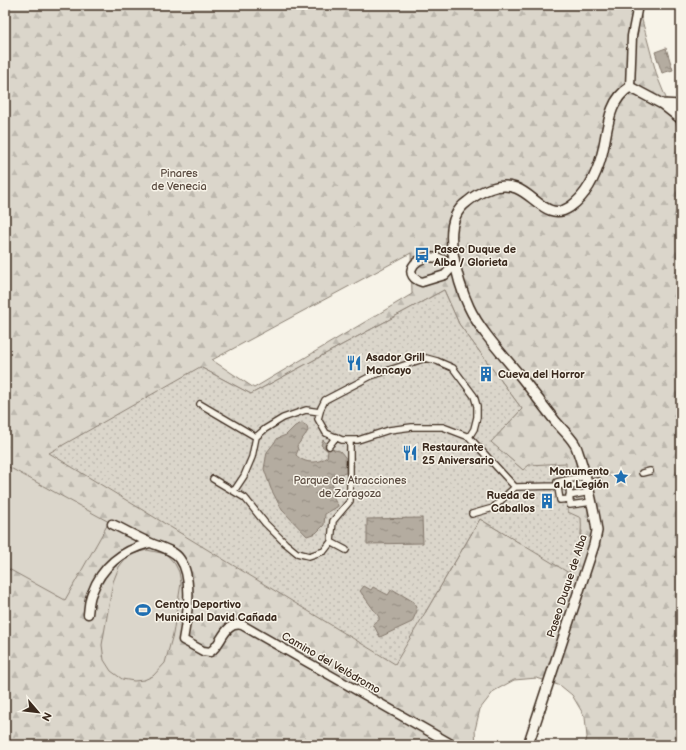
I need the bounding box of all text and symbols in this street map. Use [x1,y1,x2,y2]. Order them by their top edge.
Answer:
park label: Pinares de Venecia [151,167,207,193]
place label: Paseo Duque de Alba / Glorieta [433,243,516,269]
bus stop icon: Paseo Duque de Alba / Glorieta [413,246,431,264]
place label: Asador Grill Moncayo [365,351,425,377]
restaurant icon: Asador Grill Moncayo [345,354,363,372]
building icon: Cueva del Horror [477,365,495,383]
place label: Cueva del Horror [498,368,585,381]
place label: Restaurante 25 Aniversario [422,441,494,467]
restaurant icon: Restaurante 25 Aniversario [401,444,419,462]
place label: Monumento a la Legión [549,465,609,491]
place icon: Monumento a la Legión [612,468,630,486]
park label: Parque de Atracciones de Zaragoza [293,474,407,500]
place label: Rueda de Caballos [487,489,536,515]
building icon: Rueda de Caballos [538,492,556,510]
street label: Paseo Duque de Alba [544,533,590,639]
place label: Centro Deportivo Municipal David Cañada [155,598,277,624]
sports icon: Centro Deportivo Municipal David Cañada [134,601,152,619]
street label: Camino del Velódromo [279,629,383,697]
north arrow [18,692,58,732]
text: N [39,710,54,723]

